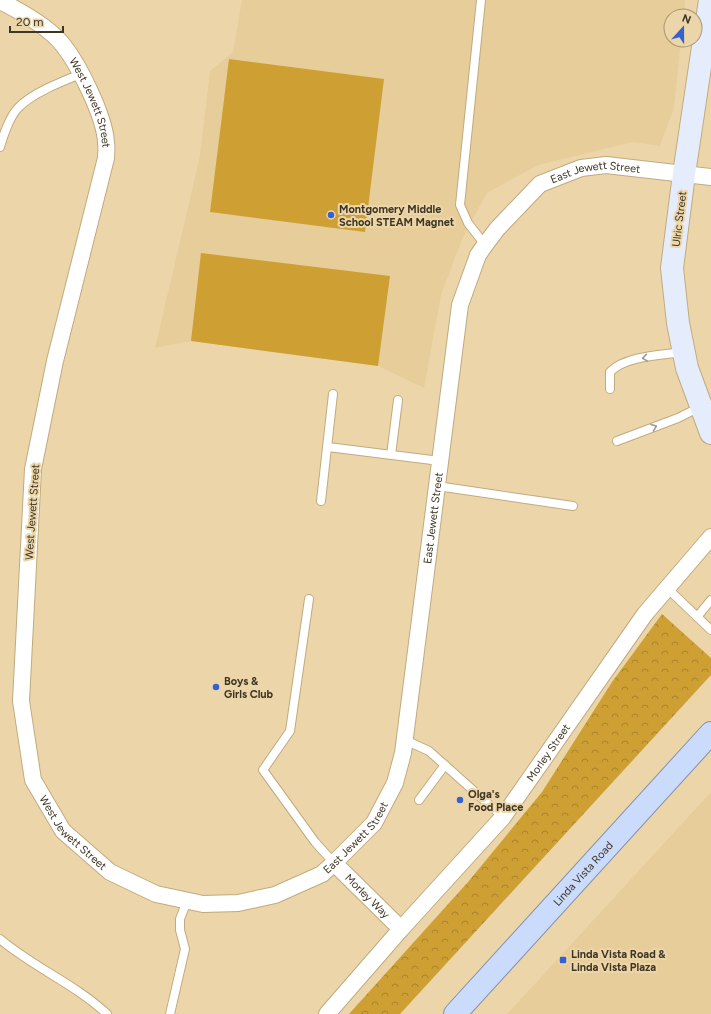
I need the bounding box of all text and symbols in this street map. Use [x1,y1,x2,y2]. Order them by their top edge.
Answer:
scale bar [10,8,63,34]
north arrow [663,8,703,48]
text: N [680,12,693,27]
text: 20 m [16,15,44,29]
street label: West Jewett Street [66,55,113,148]
street label: East Jewett Street [549,159,641,186]
street label: Ulric Street [670,191,689,248]
place label: Montgomery Middle School STEAM Magnet [339,203,455,229]
marker: Montgomery Middle School STEAM Magnet [326,210,336,220]
one-way arrow [642,353,648,362]
one-way arrow [650,424,657,432]
street label: West Jewett Street [23,464,42,560]
street label: East Jewett Street [421,472,446,565]
place label: Boys & Girls Club [224,675,274,701]
marker: Boys & Girls Club [211,682,221,692]
street label: Morley Street [524,721,573,784]
place label: Olga's Food Place [468,788,523,814]
street label: West Jewett Street [36,793,109,873]
marker: Olga's Food Place [455,795,465,805]
street label: East Jewett Street [321,800,391,877]
street label: Linda Vista Road [551,839,616,909]
street label: Morley Way [342,871,392,921]
place label: Linda Vista Road & Linda Vista Plaza [571,948,666,974]
marker: Linda Vista Road & Linda Vista Plaza [558,955,568,965]

